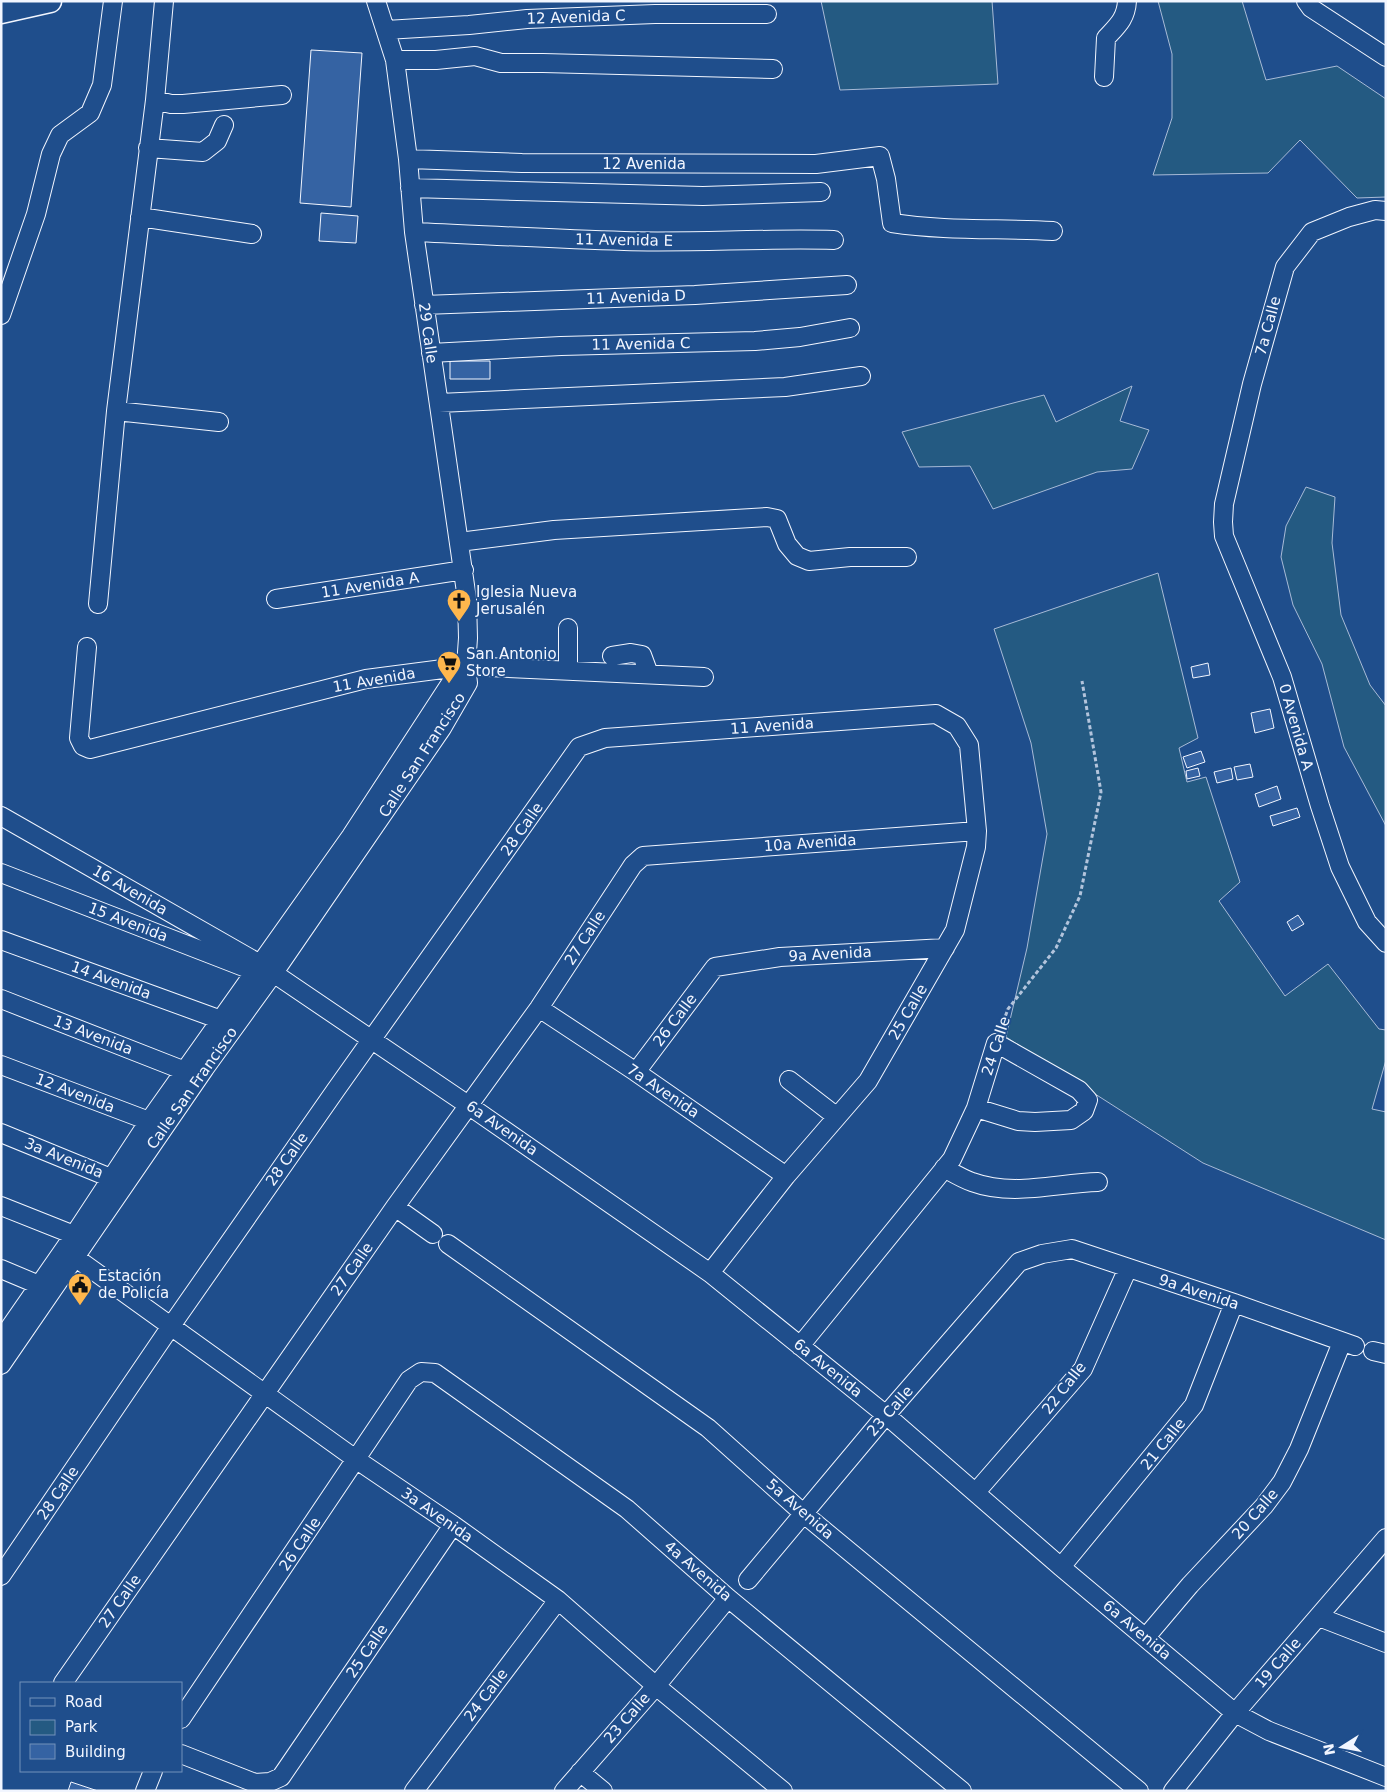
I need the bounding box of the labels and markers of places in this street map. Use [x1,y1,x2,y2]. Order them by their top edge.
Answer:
place label: Iglesia Nueva Jerusalén [475,583,577,618]
church icon: Iglesia Nueva Jerusalén [446,588,472,622]
place label: San Antonio Store [466,645,557,680]
supermarket icon: San Antonio Store [436,650,462,684]
place label: Estación de Policía [98,1267,169,1302]
public building icon: Estación de Policía [67,1272,93,1306]

